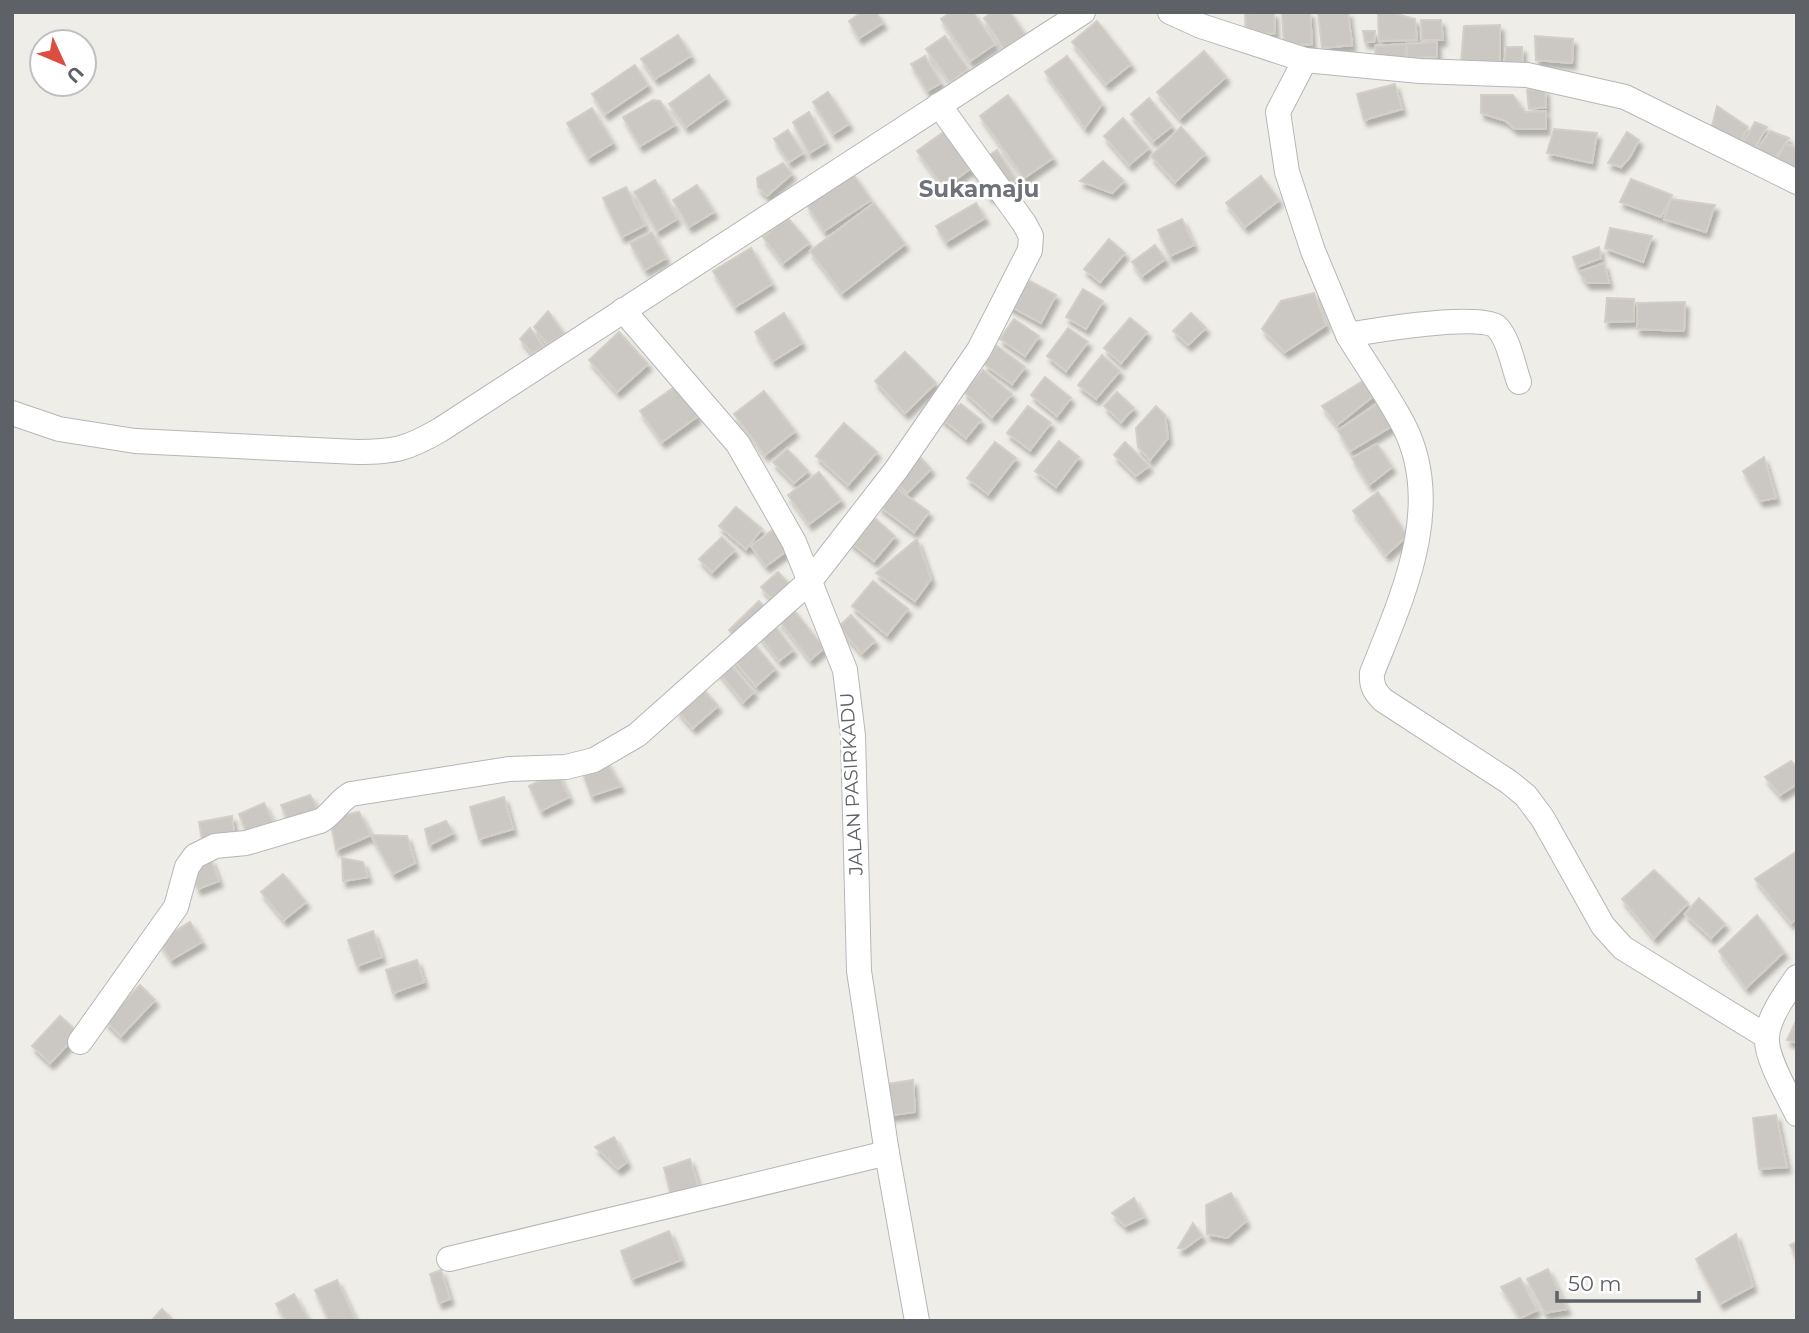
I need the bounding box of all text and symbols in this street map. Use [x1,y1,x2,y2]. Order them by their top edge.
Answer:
north arrow [28,28,98,98]
text: U [61,61,88,88]
district label: Sukamaju [919,175,1039,203]
street label: JALAN PASIRKADU [835,692,868,877]
scale bar [1557,1260,1699,1304]
text: 50 m [1568,1271,1622,1296]

